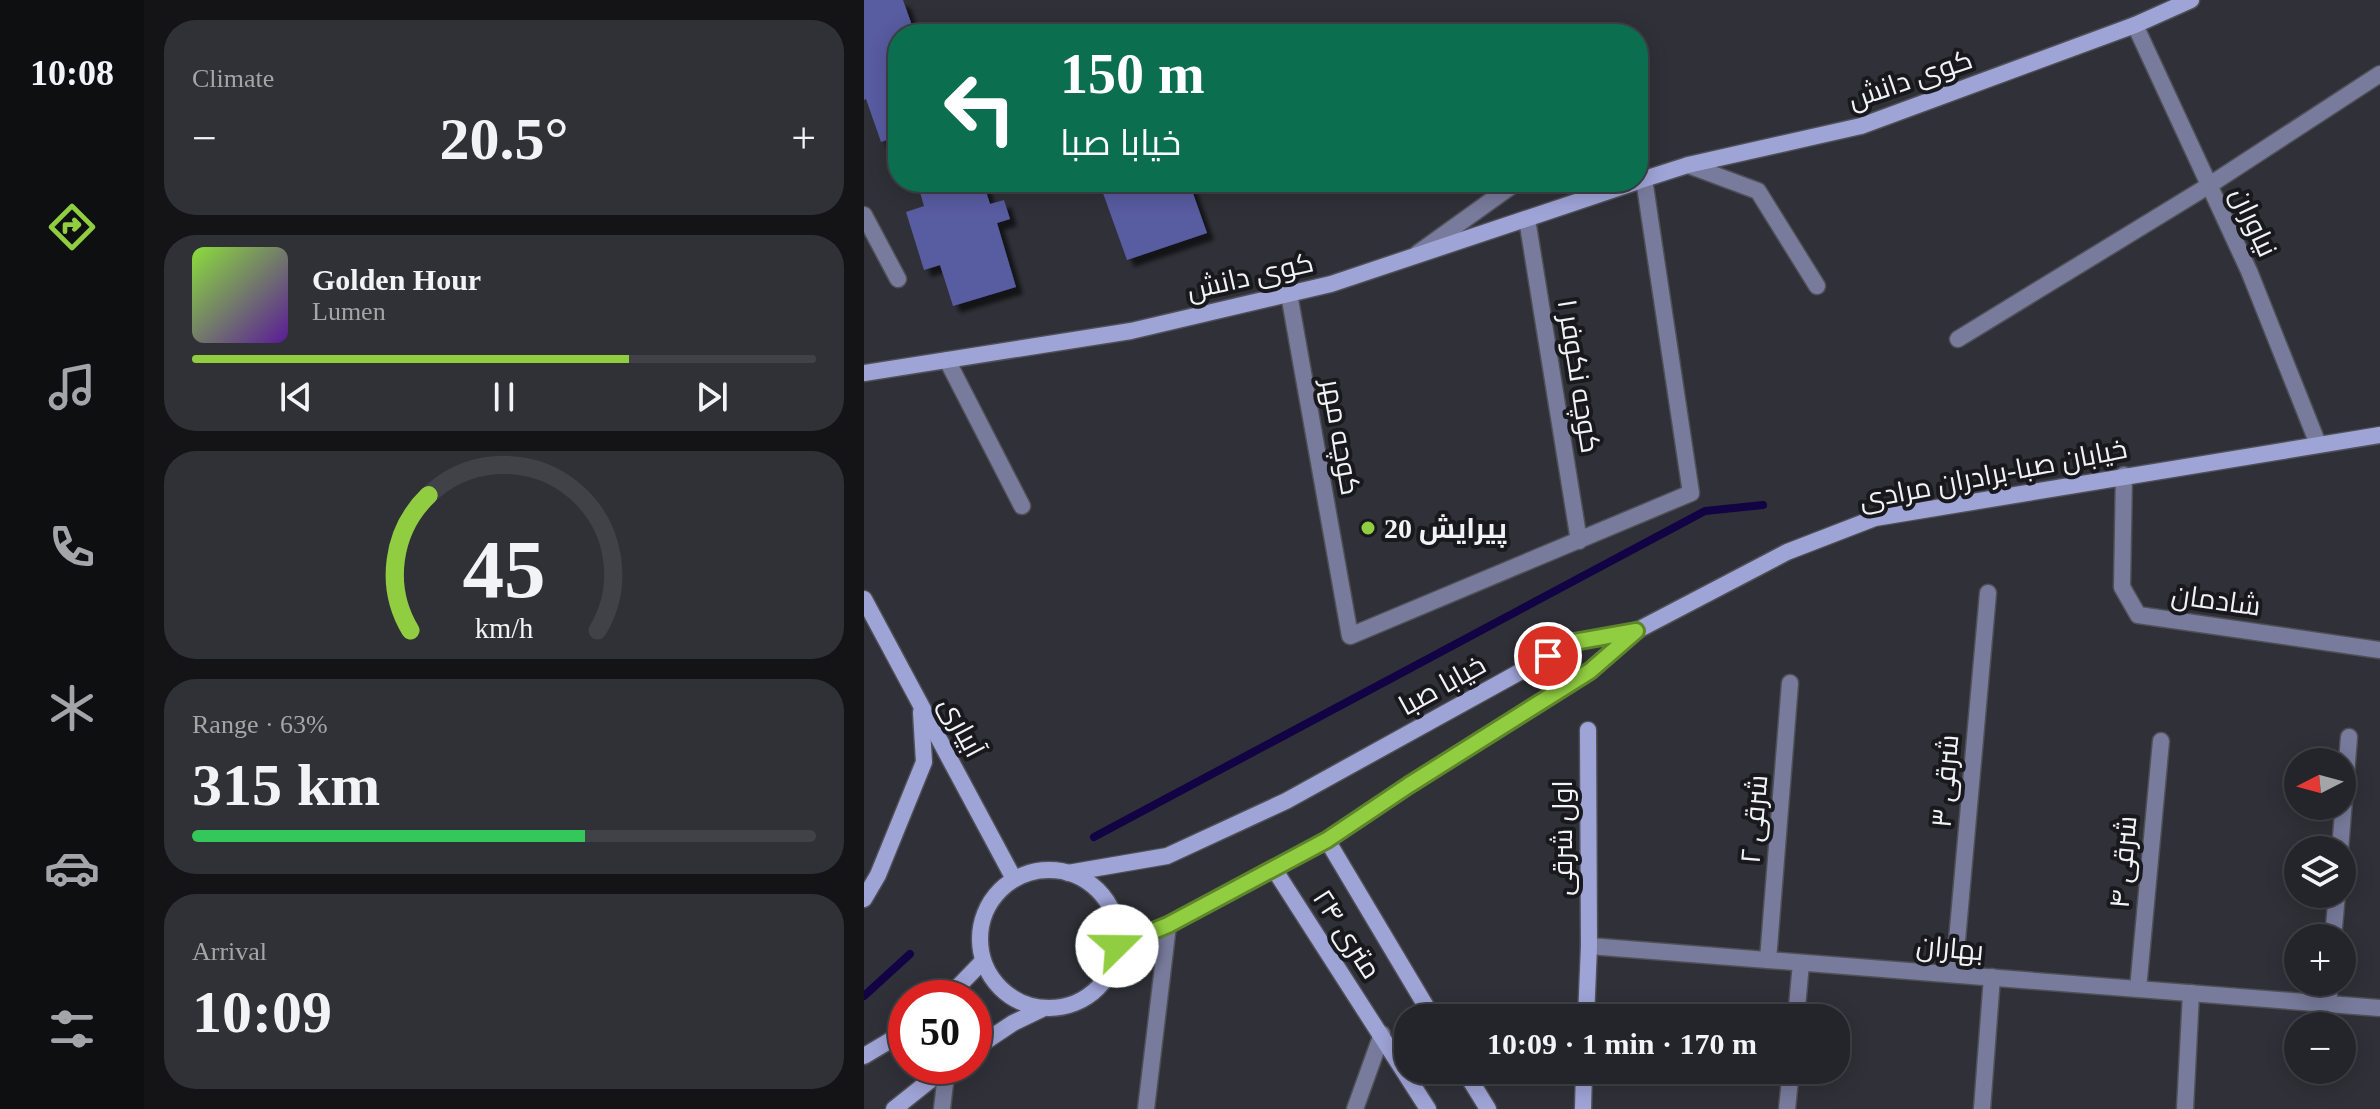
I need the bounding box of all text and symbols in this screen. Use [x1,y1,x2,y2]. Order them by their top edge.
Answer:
text: 150 m [1060,43,1205,105]
street label: کوی دانش [1844,43,1976,116]
text: 10:08 [30,53,114,93]
icon: left [928,56,1032,160]
text: Climate [192,64,274,93]
text: 20.5° [440,106,569,172]
text: − [192,114,217,163]
text: + [791,114,816,163]
text: خیابا صبا [1060,123,1181,163]
street label: نیاوران [2224,182,2283,262]
icon: directions [44,199,100,255]
street label: کوی دانش [1184,246,1317,307]
text: Golden Hour [312,263,481,296]
text: Lumen [312,297,386,326]
street label: کوچه نکوفر ۱ [1549,297,1606,456]
icon: music [44,359,100,415]
icon: previous [274,375,318,419]
icon: pause [482,375,526,419]
icon: next [690,375,734,419]
street label: کوچه مهر [1312,375,1366,498]
street label: خیابان صبا-برادران مرادی [1856,433,2130,516]
place label: پیرایش 20 [1384,513,1507,548]
icon: phone [44,519,100,575]
marker: پیرایش 20 [1359,519,1377,537]
text: 45 [462,522,546,614]
street label: شادمان [2169,578,2263,623]
text: km/h [475,613,533,644]
pin [1514,622,1582,690]
icon: arrive [1526,634,1570,678]
street label: خیابا صبا [1393,649,1491,721]
icon: climate [44,680,100,736]
street label: آبیاری [932,691,991,763]
text: Range · 63% [192,710,328,739]
street label: ۳ شرقی [1925,733,1965,829]
north arrow [2284,748,2356,820]
map controls [2284,748,2356,1084]
text: 315 km [192,752,380,818]
street label: ۲ شرقی [1735,773,1774,865]
street label: اول شرقی [1547,780,1579,896]
street label: ۴ شرقی [2104,814,2143,910]
button: layers [2284,836,2356,908]
icon: car [44,840,100,896]
street label: ۲۴ متری [1306,884,1387,985]
position arrow [1075,904,1159,988]
button: + [2284,924,2356,996]
street label: بهاران [1915,930,1985,967]
text: Arrival [192,937,267,966]
text: 10:09 [192,979,332,1045]
speed limit sign: 50 [888,980,992,1084]
icon: filters [44,1001,100,1057]
button: − [2284,1012,2356,1084]
text: 10:09 · 1 min · 170 m [1487,1027,1757,1060]

